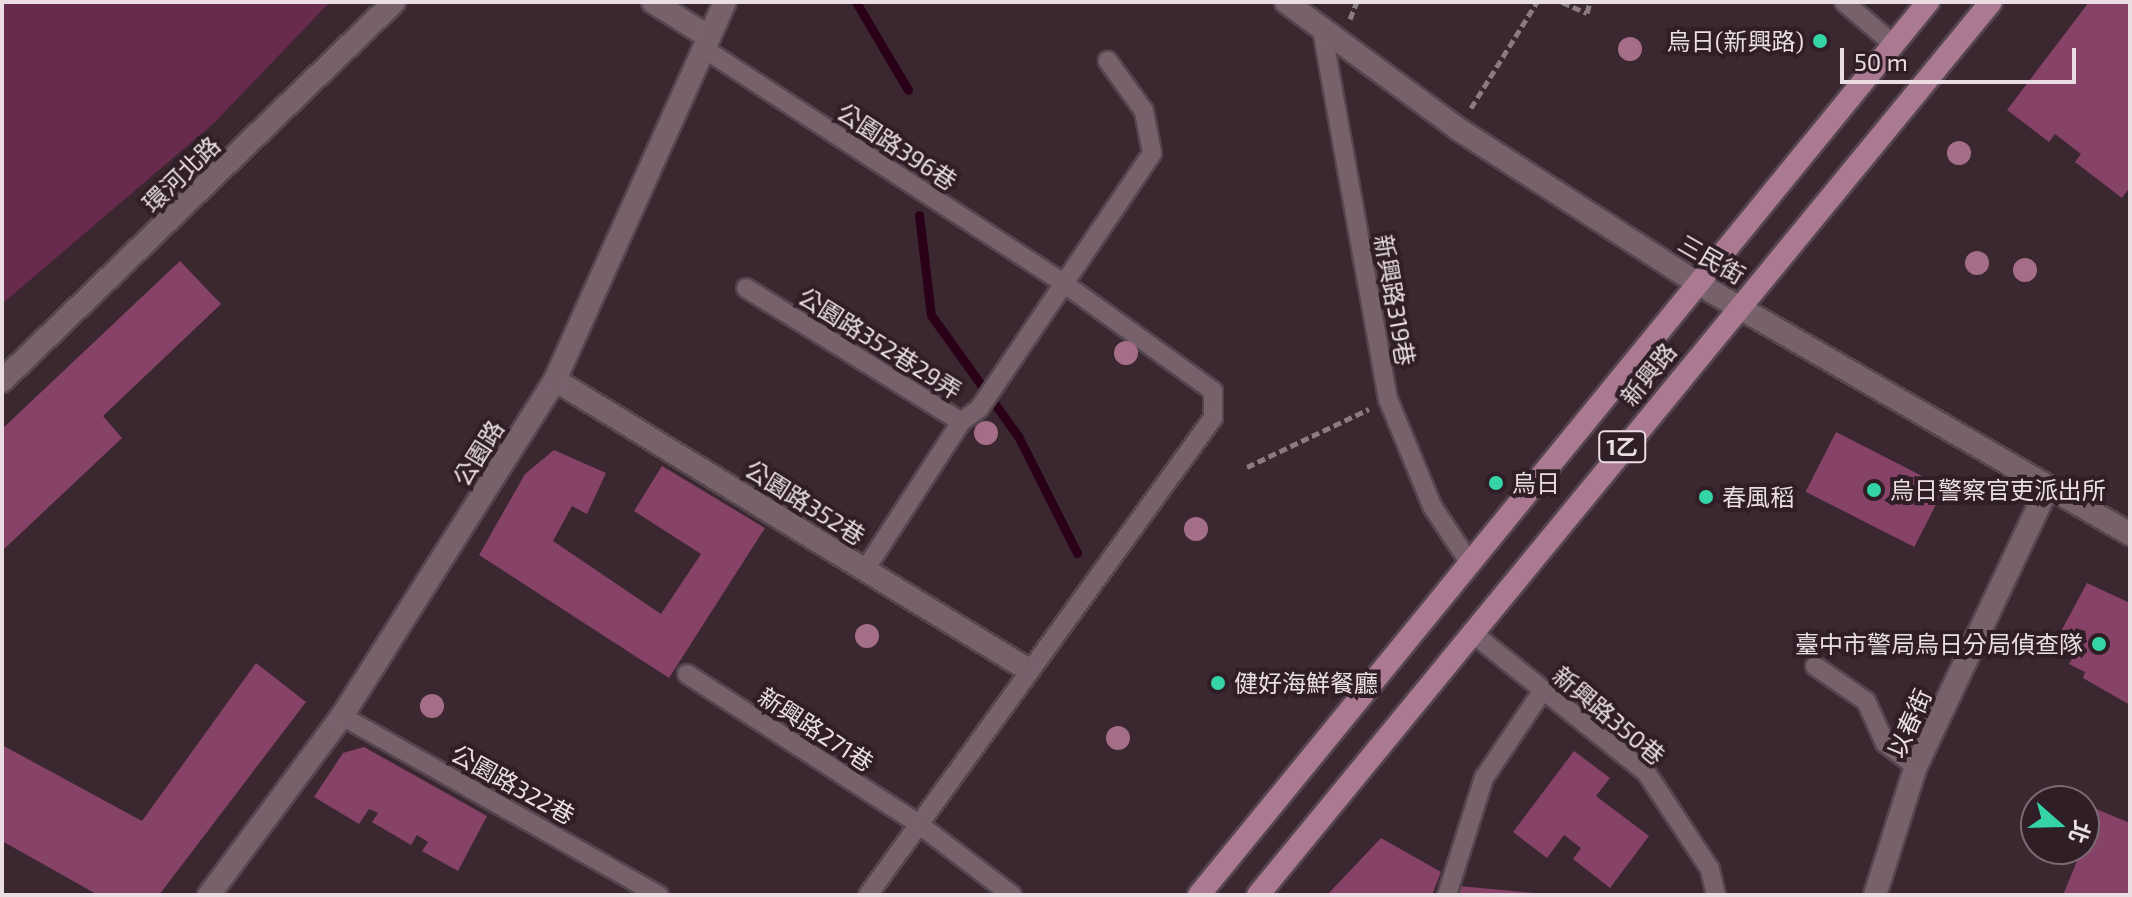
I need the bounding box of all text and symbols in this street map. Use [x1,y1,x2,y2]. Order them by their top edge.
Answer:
place label: 烏日(新興路) [1667,27,1804,55]
marker: 烏日(新興路) [1811,32,1829,50]
scale bar [1844,32,2080,82]
text: 50 m [1854,47,1908,76]
street label: 公園路396巷 [832,97,962,195]
street label: 環河北路 [136,130,226,218]
street label: 三民街 [1674,229,1750,289]
street label: 新興路319巷 [1369,232,1421,368]
street label: 公園路352巷29弄 [793,281,967,405]
street label: 新興路 [1614,337,1682,411]
street label: 公園路 [447,415,509,491]
road number: 1乙 [1598,429,1646,465]
street label: 公園路352巷 [740,454,870,550]
place label: 烏日 [1512,469,1560,497]
marker: 烏日 [1487,474,1505,492]
place label: 烏日警察官吏派出所 [1890,476,2106,504]
marker: 烏日警察官吏派出所 [1865,481,1883,499]
place label: 春風稻 [1722,483,1794,511]
marker: 春風稻 [1697,488,1715,506]
place label: 臺中市警局烏日分局偵查隊 [1795,630,2083,658]
marker: 臺中市警局烏日分局偵查隊 [2090,635,2108,653]
street label: 新興路350巷 [1547,660,1671,770]
place label: 健好海鮮餐廳 [1234,669,1378,697]
marker: 健好海鮮餐廳 [1209,674,1227,692]
street label: 新興路271巷 [753,681,879,777]
street label: 以春街 [1881,684,1937,762]
street label: 公園路322巷 [446,738,580,830]
north arrow [2020,785,2100,865]
text: 北 [2065,818,2097,847]

